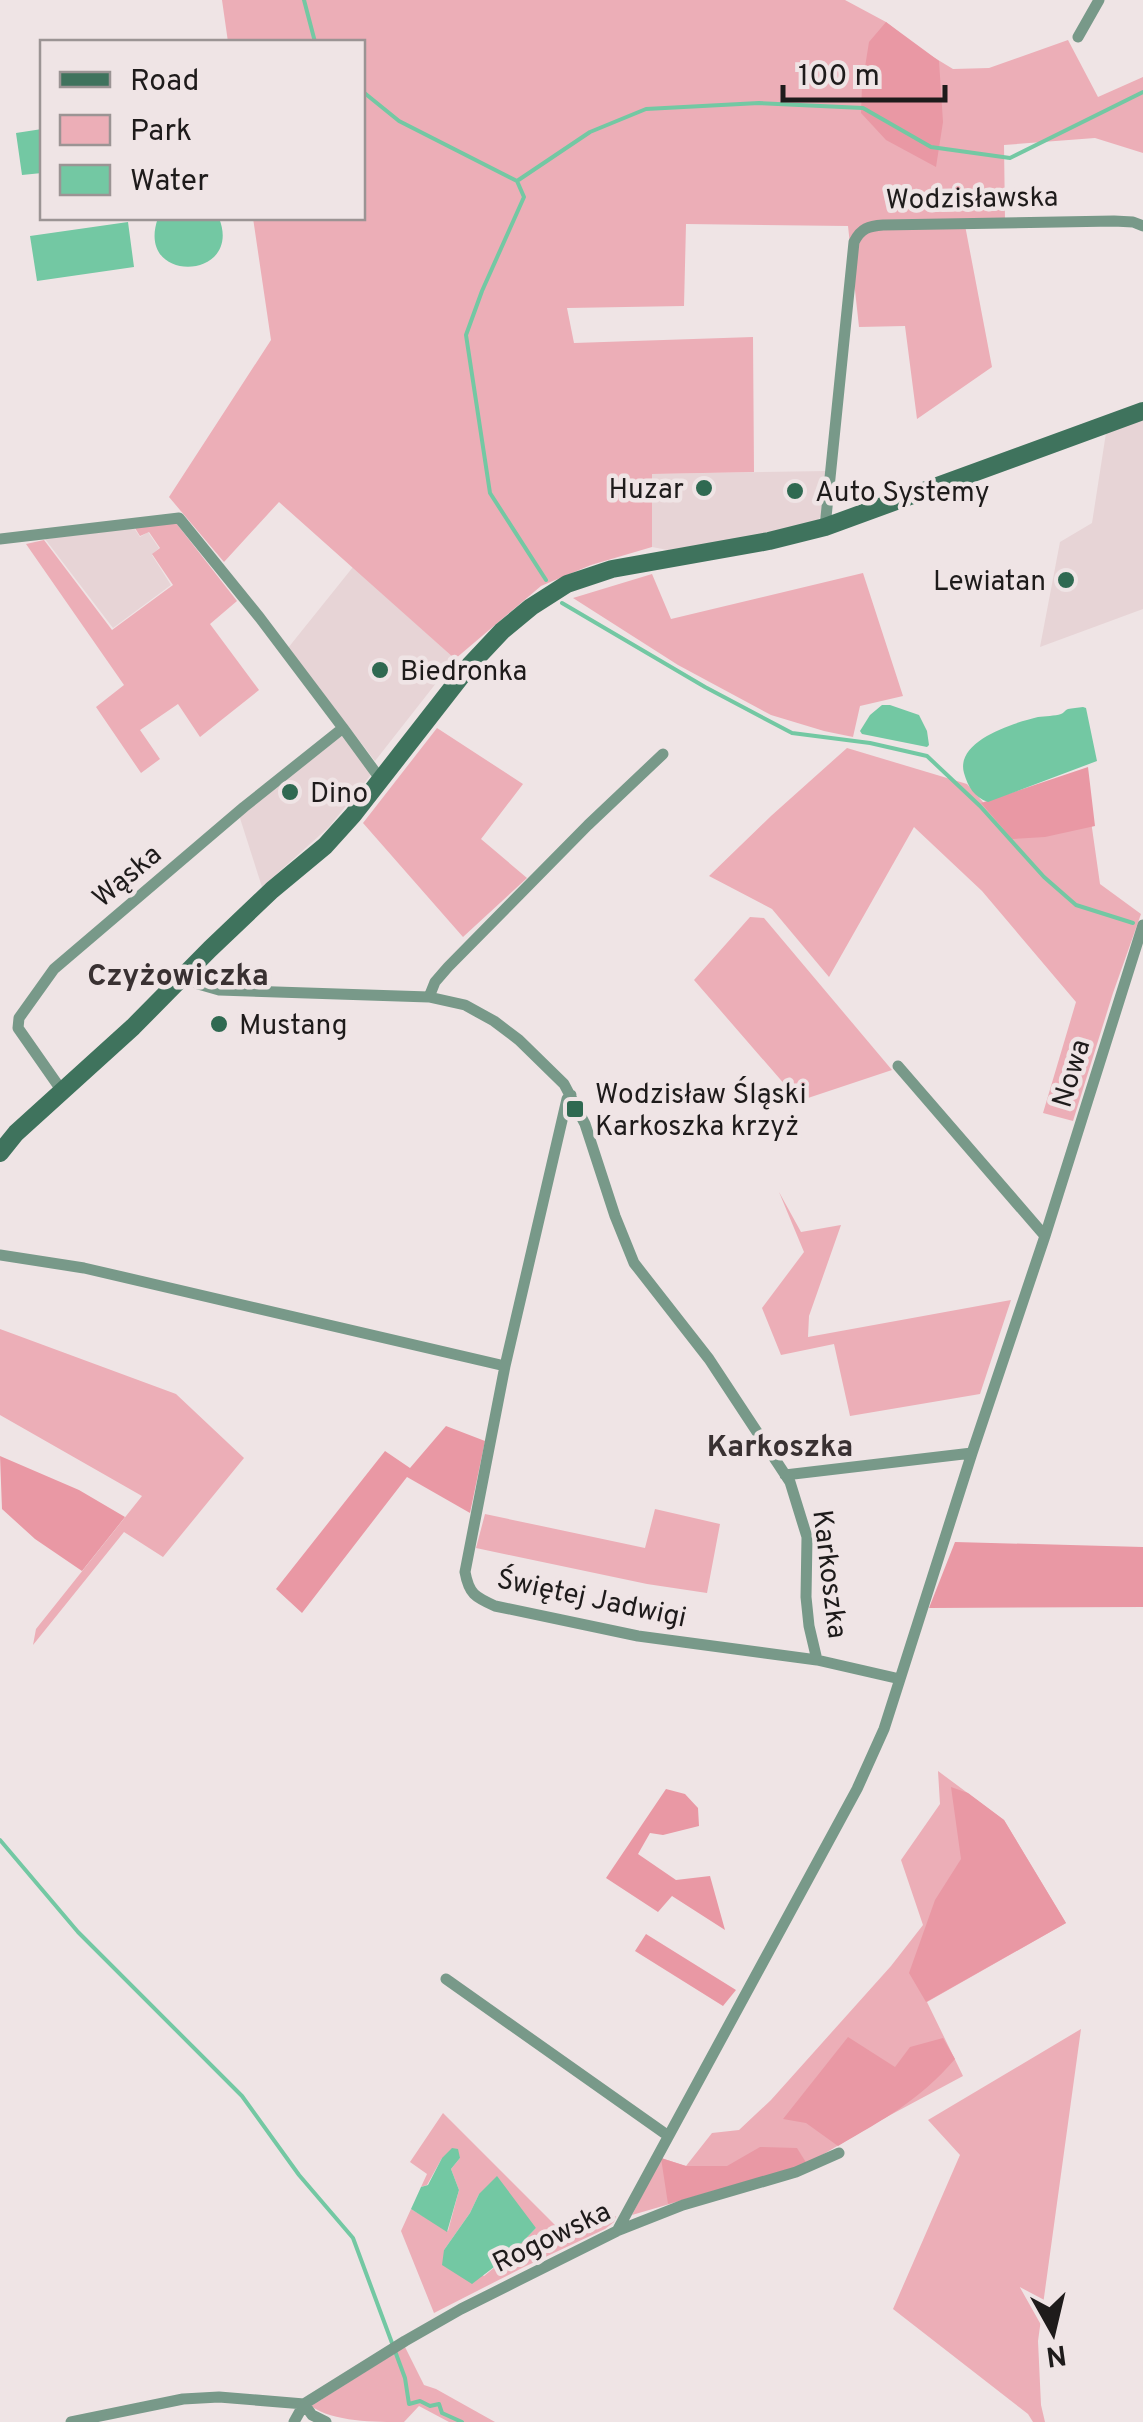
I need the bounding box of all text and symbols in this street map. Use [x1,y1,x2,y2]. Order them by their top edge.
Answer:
legend [40,40,365,220]
scale bar [783,40,946,102]
text: 100 m [798,59,880,96]
text: Road [130,64,199,101]
text: Park [130,114,192,151]
text: Water [130,164,209,201]
street label: Wodzisławska [885,180,1059,220]
place label: Huzar [609,473,684,509]
place label: Auto Systemy [815,476,990,512]
marker: Huzar [693,477,715,499]
marker: Auto Systemy [784,480,806,502]
place label: Lewiatan [933,565,1046,601]
marker: Lewiatan [1055,569,1077,591]
place label: Biedronka [400,655,527,691]
marker: Biedronka [369,659,391,681]
place label: Dino [310,777,368,813]
marker: Dino [279,781,301,803]
street label: Wąska [86,838,170,917]
district label: Czyżowiczka [87,959,269,996]
place label: Mustang [239,1009,347,1045]
marker: Mustang [208,1013,230,1035]
street label: Nowa [1045,1035,1100,1112]
place label: Wodzisław Śląski Karkoszka krzyż [595,1076,807,1146]
marker: Wodzisław Śląski Karkoszka krzyż [564,1098,586,1120]
district label: Karkoszka [707,1430,853,1467]
street label: Karkoszka [802,1508,854,1641]
street label: Świętej Jadwigi [493,1560,690,1638]
street label: Rogowska [487,2195,617,2283]
north arrow [1003,2282,1103,2382]
text: N [1044,2335,1069,2373]

